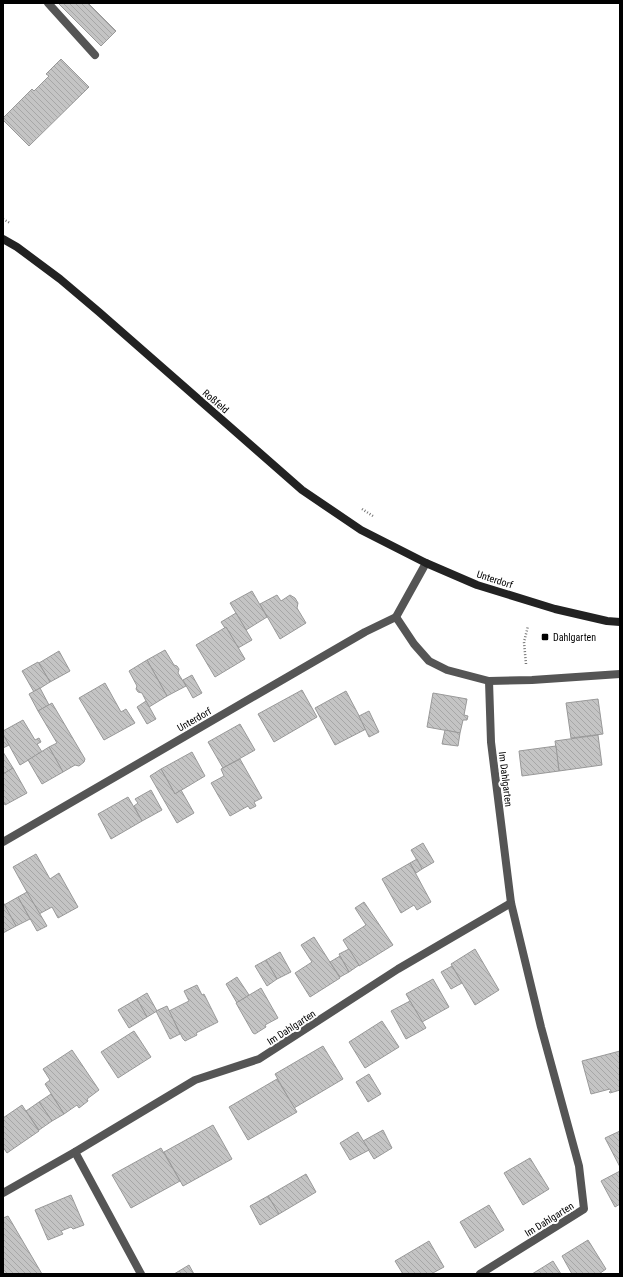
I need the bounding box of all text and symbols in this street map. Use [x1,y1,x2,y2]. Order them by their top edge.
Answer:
street label: Roßfeld [201,387,231,416]
street label: Unterdorf [475,568,515,591]
marker: Dahlgarten [540,632,550,642]
place label: Dahlgarten [553,632,596,643]
street label: Unterdorf [175,705,214,734]
street label: Im Dahlgarten [497,751,514,807]
street label: Im Dahlgarten [265,1008,318,1047]
street label: Im Dahlgarten [523,1200,576,1239]

